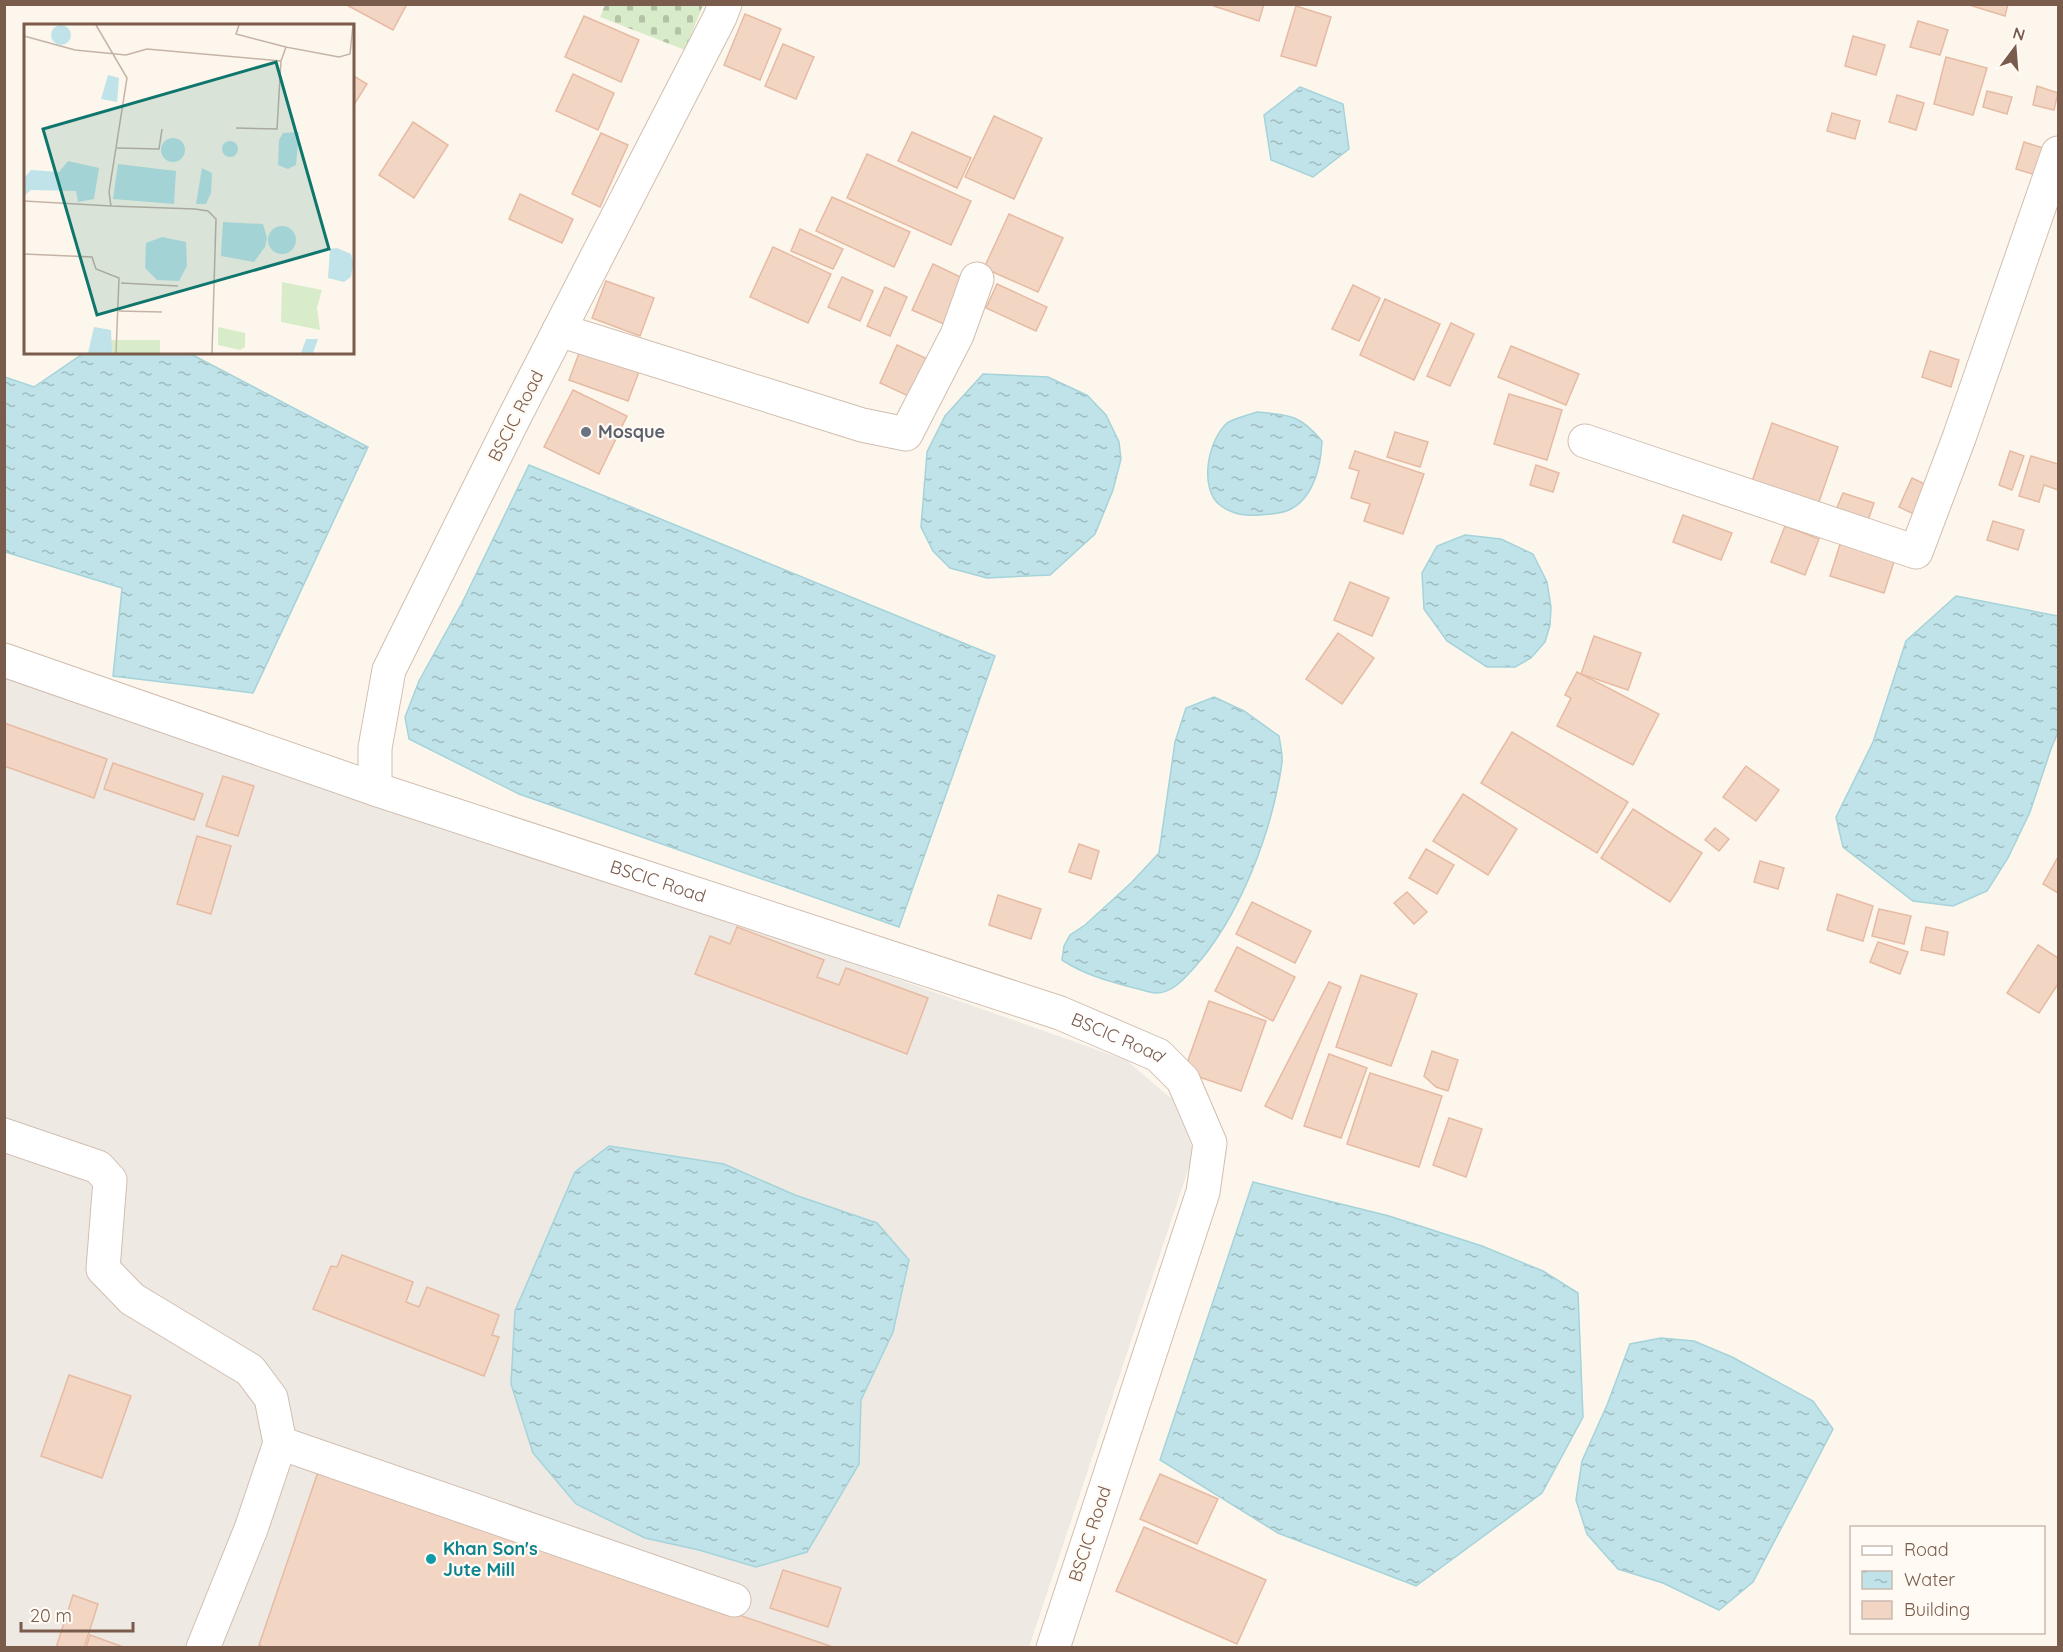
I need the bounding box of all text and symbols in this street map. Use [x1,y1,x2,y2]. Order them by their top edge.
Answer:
north arrow [1985,18,2045,78]
text: N [2011,22,2028,45]
inset map [24,24,354,354]
street label: BSCIC Road [483,366,548,465]
place label: Mosque [598,420,665,443]
marker: Mosque [579,425,593,439]
street label: BSCIC Road [607,855,709,907]
street label: BSCIC Road [1068,1007,1171,1067]
street label: BSCIC Road [1063,1483,1116,1585]
legend [1850,1526,2045,1634]
place label: Khan Son's Jute Mill [443,1537,538,1581]
text: Road [1904,1538,1949,1561]
marker: Khan Son's Jute Mill [424,1552,438,1566]
text: Water [1904,1568,1955,1591]
scale bar [21,1595,134,1633]
text: Building [1904,1598,1970,1621]
text: 20 m [30,1604,72,1627]

